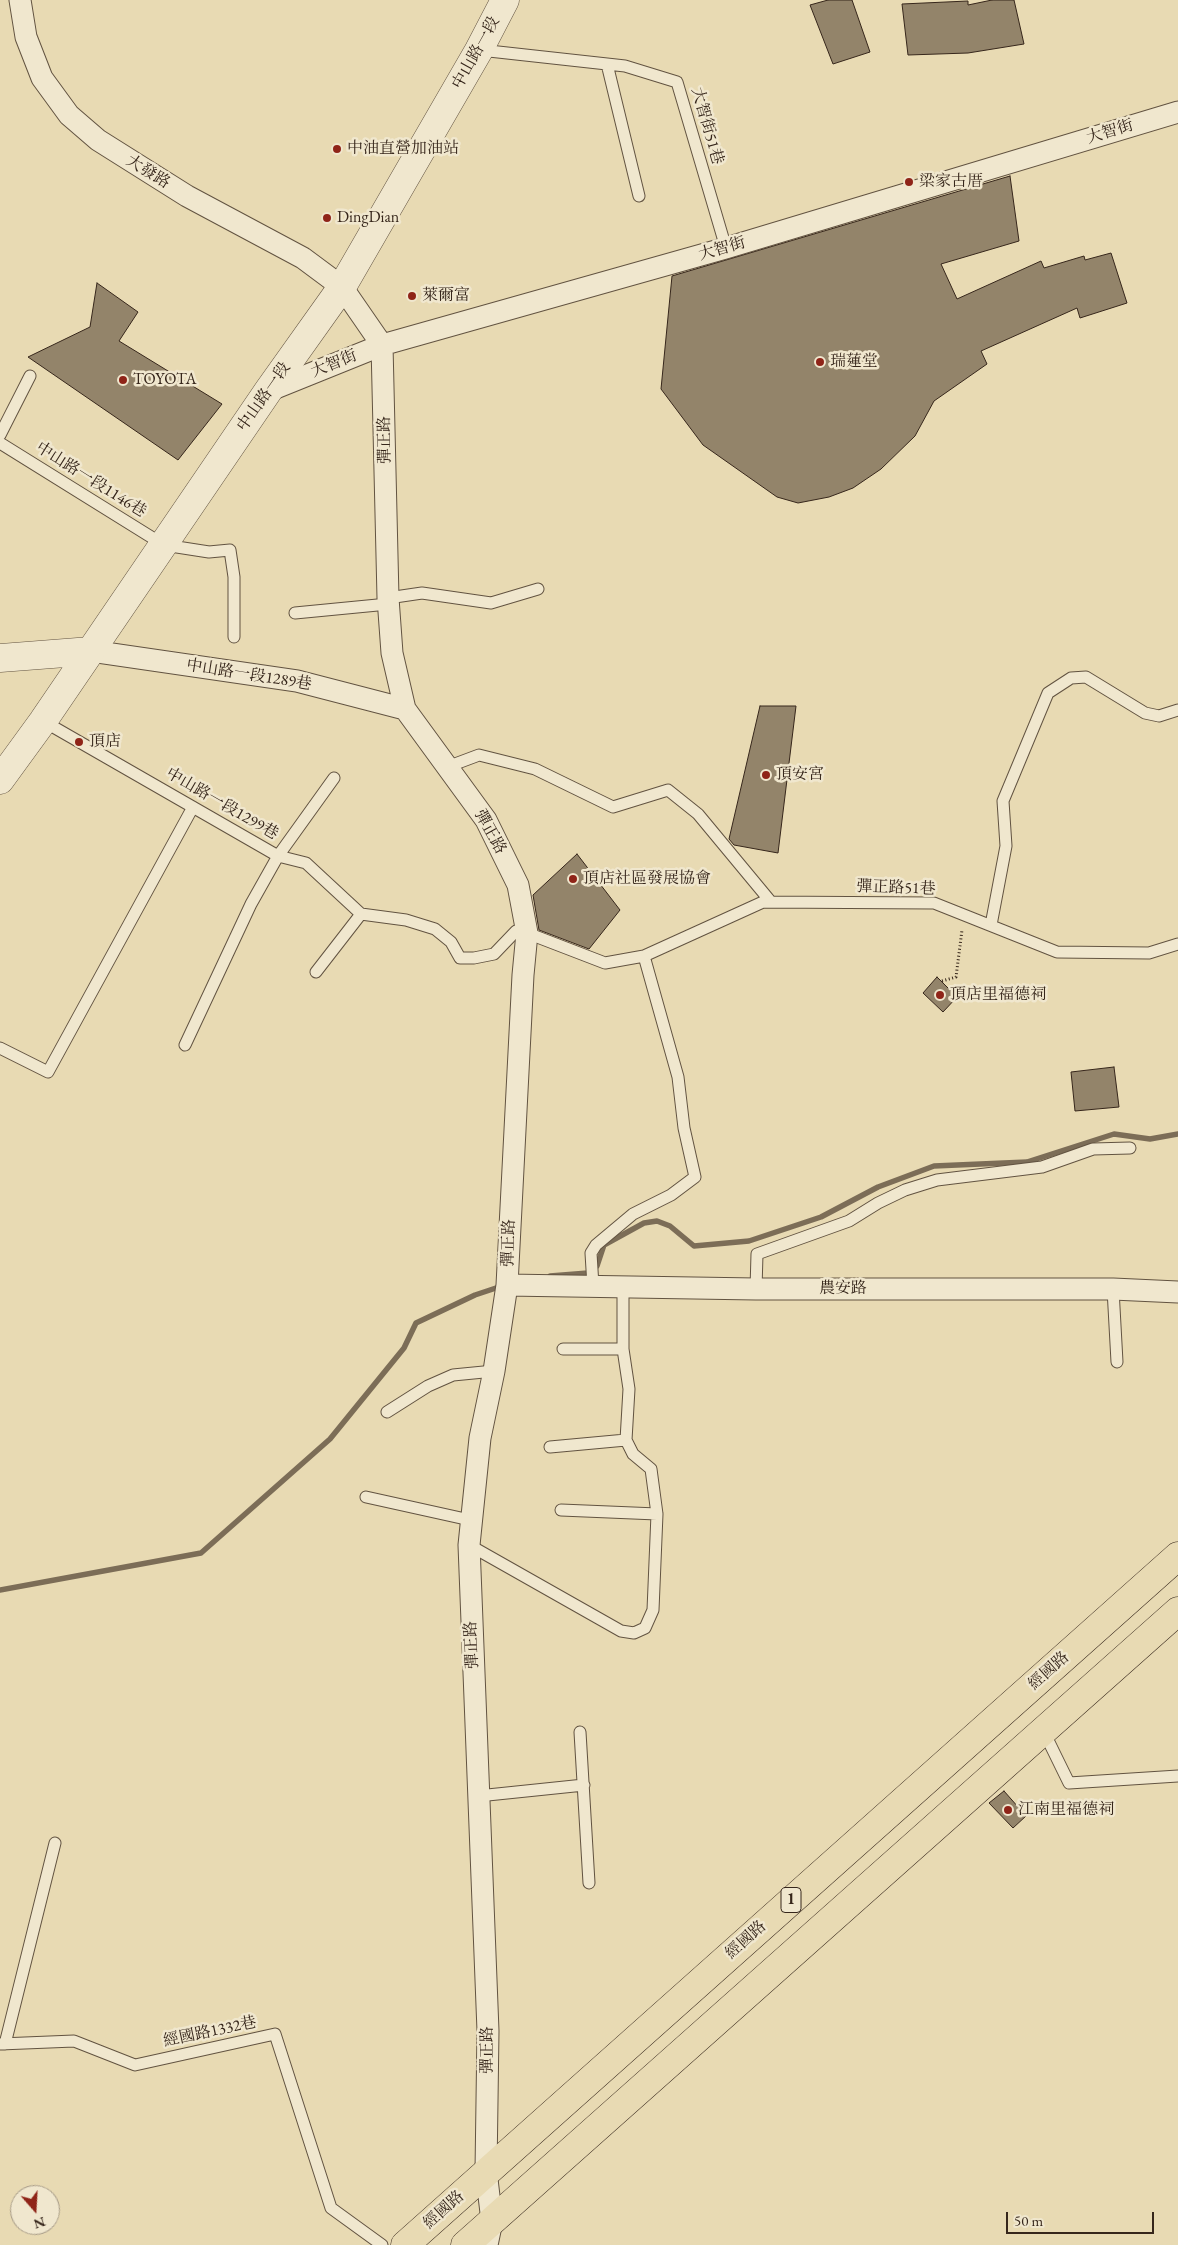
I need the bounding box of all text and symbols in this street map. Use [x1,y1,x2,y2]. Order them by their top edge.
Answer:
street label: 中山路一段 [448,13,504,93]
street label: 大智街51巷 [687,85,727,167]
street label: 大智街 [1084,116,1136,148]
place label: 中油直營加油站 [347,139,459,159]
marker: 中油直營加油站 [331,143,343,155]
street label: 大發路 [123,151,173,193]
place label: 梁家古厝 [919,172,983,192]
marker: 梁家古厝 [903,176,915,188]
place label: DingDian [337,208,399,228]
marker: DingDian [321,212,333,224]
street label: 大智街 [696,233,748,265]
place label: 萊爾富 [422,286,470,306]
marker: 萊爾富 [406,290,418,302]
street label: 大智街 [308,346,360,382]
place label: 瑞蓮堂 [830,352,878,372]
marker: 瑞蓮堂 [814,356,826,368]
street label: 中山路一段 [233,359,295,435]
place label: TOYOTA [133,370,197,390]
marker: TOYOTA [117,374,129,386]
street label: 彈正路 [375,416,395,464]
street label: 中山路一段1146巷 [32,438,150,522]
street label: 中山路一段1289巷 [185,656,313,694]
place label: 頂店 [89,732,121,752]
marker: 頂店 [73,736,85,748]
street label: 中山路一段1299巷 [162,764,282,844]
place label: 頂安宮 [776,765,824,785]
marker: 頂安宮 [760,769,772,781]
street label: 彈正路 [470,806,510,858]
place label: 頂店社區發展協會 [583,869,711,889]
marker: 頂店社區發展協會 [567,873,579,885]
street label: 彈正路51巷 [856,877,936,899]
place label: 頂店里福德祠 [950,985,1046,1005]
marker: 頂店里福德祠 [934,989,946,1001]
street label: 彈正路 [499,1219,519,1267]
street label: 農安路 [819,1279,867,1299]
street label: 彈正路 [461,1621,483,1669]
street label: 經國路 [1025,1648,1073,1694]
place label: 江南里福德祠 [1018,1800,1114,1820]
marker: 江南里福德祠 [1002,1804,1014,1816]
road number: 1 [781,1888,801,1912]
street label: 經國路 [722,1917,770,1963]
street label: 經國路1332巷 [162,2013,258,2051]
street label: 彈正路 [478,2026,498,2074]
north arrow [10,2185,60,2235]
street label: 經國路 [420,2187,468,2233]
scale bar [1008,2202,1156,2234]
text: 50 m [1014,2211,1043,2230]
text: N [31,2213,48,2234]

